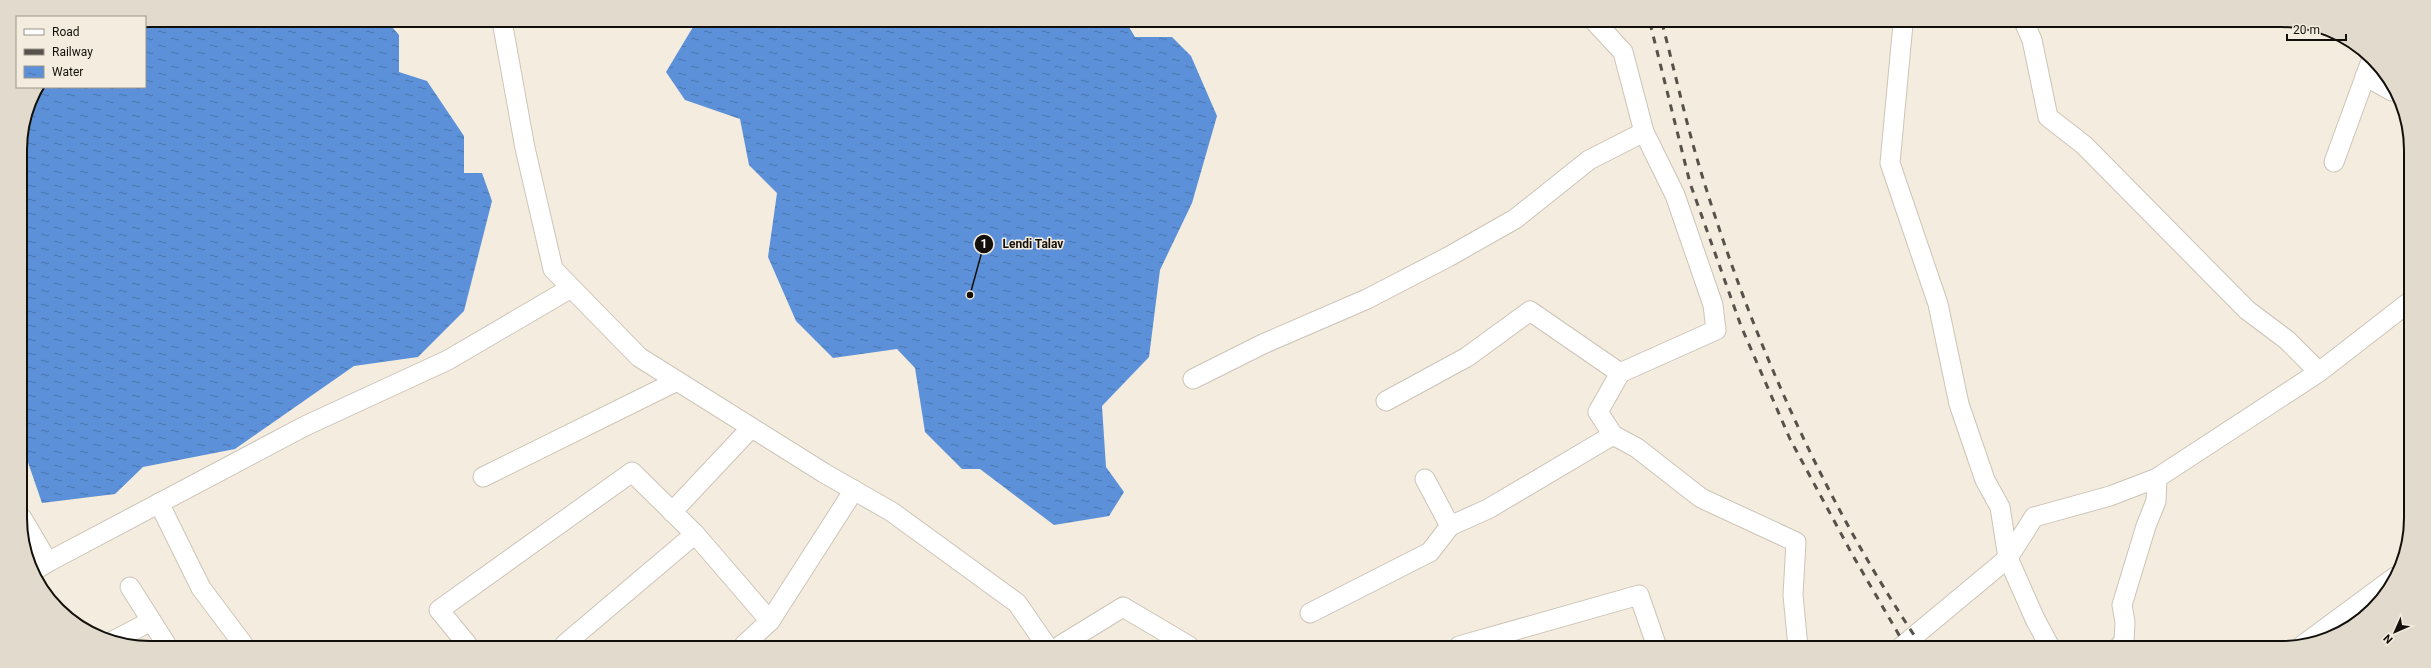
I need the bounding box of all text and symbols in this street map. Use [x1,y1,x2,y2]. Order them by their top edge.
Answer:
legend [16,16,146,88]
scale bar [2287,16,2346,42]
text: 20 m [2293,23,2320,37]
text: Road [52,25,80,39]
text: Railway [52,45,93,59]
text: Water [52,65,83,79]
callout: Lendi Talav [974,232,1072,256]
text: 1 [981,237,987,251]
text: Lendi Talav [1003,237,1063,251]
north arrow [2375,612,2415,652]
text: N [2381,631,2396,646]

